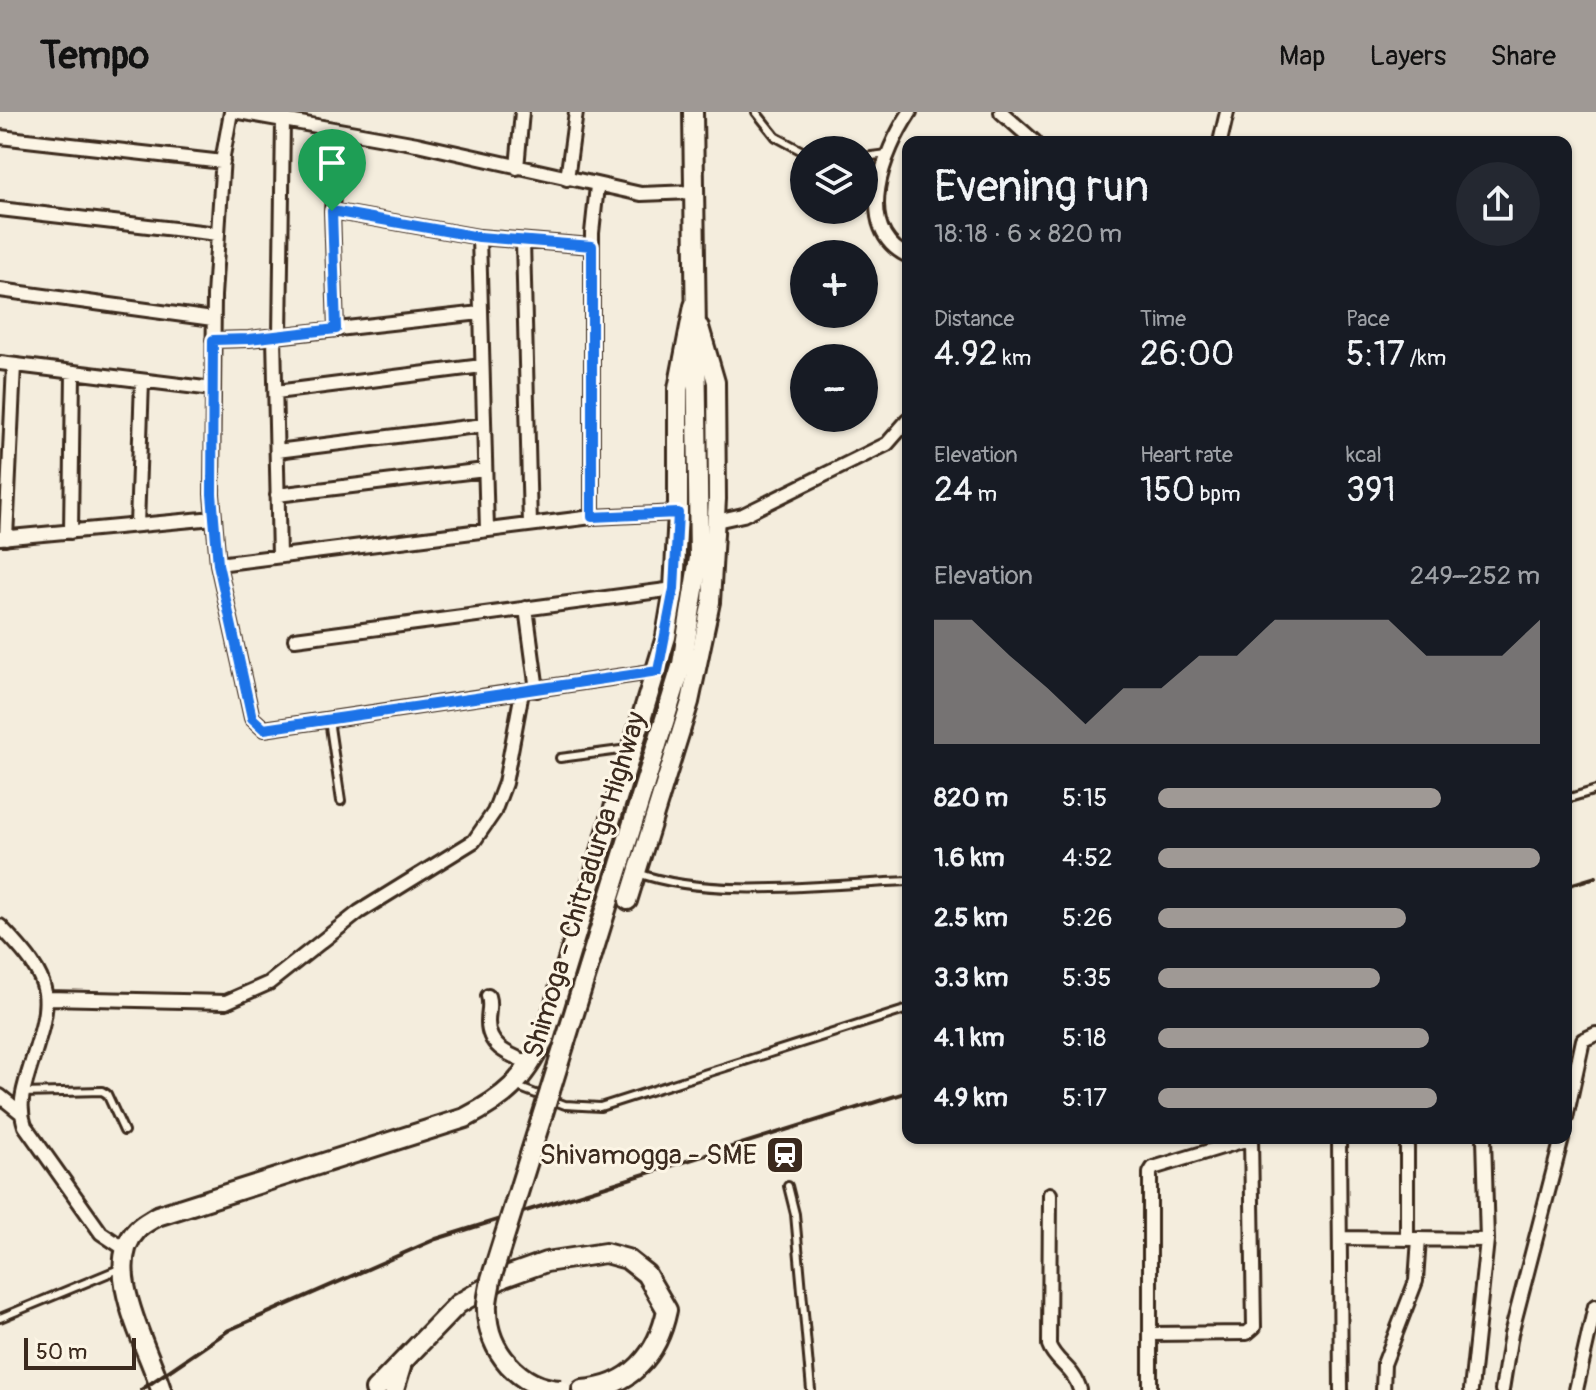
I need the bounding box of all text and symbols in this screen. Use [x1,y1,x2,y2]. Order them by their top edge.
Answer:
text: Tempo [40,32,149,80]
text: Map [1279,39,1325,74]
text: Layers [1369,39,1446,74]
text: Share [1490,39,1556,74]
pin [298,129,366,211]
map controls [790,136,878,432]
button: layers [790,136,878,224]
icon: arrive [310,141,354,185]
text: Evening run [934,160,1149,215]
button: share [1456,162,1540,246]
text: 18:18 · 6 × 820 m [934,218,1122,250]
button: + [790,240,878,328]
text: Distance [934,305,1014,333]
text: Time [1140,305,1186,333]
text: Pace [1346,305,1390,333]
text: 4.92 [934,333,998,376]
text: 26:00 [1140,333,1234,376]
text: 5:17 [1346,333,1405,376]
button: − [790,344,878,432]
text: km [998,344,1031,372]
text: /km [1405,344,1446,372]
text: Elevation [934,441,1018,469]
text: Heart rate [1140,441,1233,469]
text: kcal [1346,441,1382,469]
text: 24 [934,469,973,512]
text: 150 [1140,469,1195,512]
text: 391 [1346,469,1396,512]
text: m [973,480,997,508]
text: bpm [1195,480,1240,508]
text: Elevation [934,560,1033,592]
text: 249–252 m [1410,560,1540,592]
street label: Shimoga - Chitradurga Highway [516,708,654,1062]
text: 820 m [934,782,1008,814]
text: 5:15 [1062,782,1107,814]
text: 1.6 km [934,842,1005,874]
text: 4:52 [1062,842,1113,874]
text: 2.5 km [934,902,1008,934]
text: 5:26 [1062,902,1113,934]
text: 3.3 km [934,962,1008,994]
text: 5:35 [1062,962,1112,994]
text: 4.1 km [934,1022,1005,1054]
text: 5:18 [1062,1022,1106,1054]
text: 4.9 km [934,1082,1008,1114]
text: 5:17 [1062,1082,1107,1114]
station icon: Shivamogga - SME [764,1134,806,1176]
place label: Shivamogga - SME [540,1138,757,1173]
scale bar [24,1334,136,1370]
text: 50 m [36,1338,87,1366]

